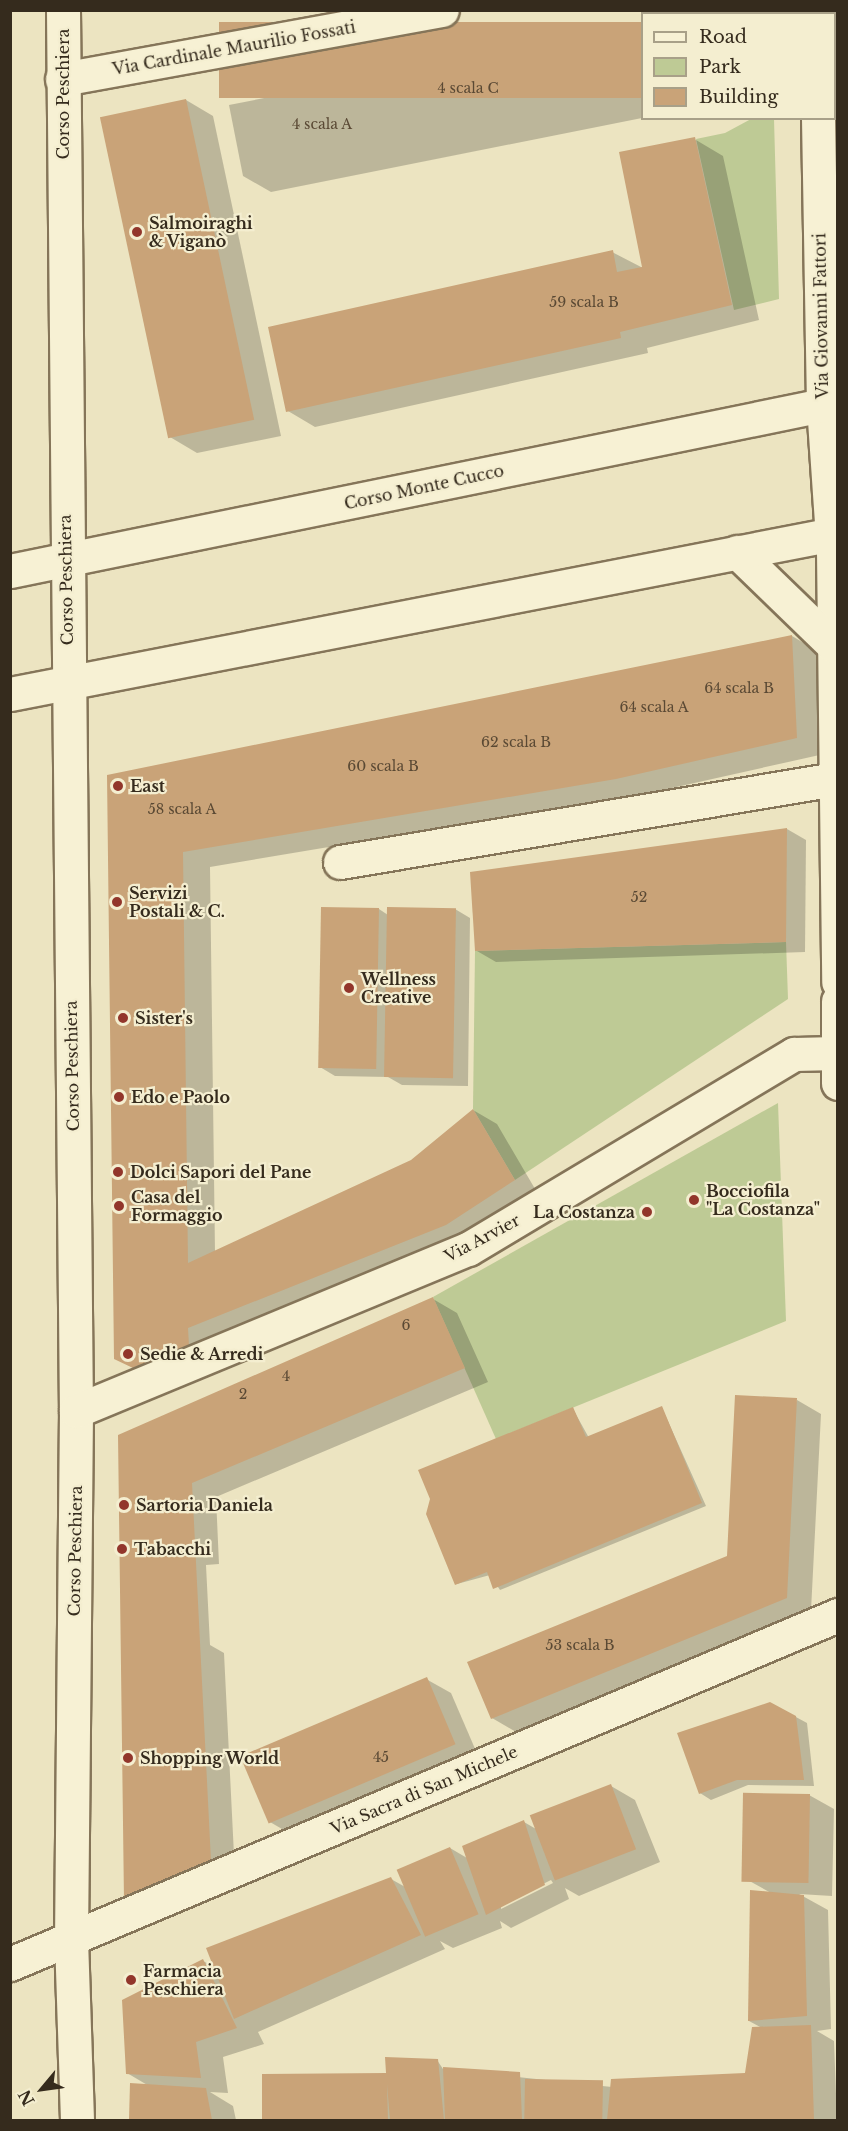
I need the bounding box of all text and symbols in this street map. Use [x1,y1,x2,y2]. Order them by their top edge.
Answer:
legend [641,12,836,120]
street label: Via Cardinale Maurilio Fossati [111,17,357,79]
text: Road [699,26,747,48]
street label: Corso Peschiera [53,29,73,159]
text: Park [699,56,741,78]
house number: 4 scala C [437,80,499,96]
text: Building [699,86,778,108]
house number: 4 scala A [292,116,352,132]
place label: Salmoiraghi & Viganò [149,213,253,251]
marker: Salmoiraghi & Viganò [130,225,144,239]
street label: Via Giovanni Fattori [810,233,832,399]
house number: 59 scala B [549,294,619,310]
street label: Corso Monte Cucco [342,461,506,513]
street label: Corso Peschiera [55,514,77,646]
house number: 64 scala B [704,680,774,696]
house number: 64 scala A [619,699,689,715]
house number: 62 scala B [481,734,551,750]
house number: 60 scala B [347,758,419,774]
place label: East [130,776,165,796]
marker: East [111,779,125,793]
house number: 58 scala A [147,801,217,817]
place label: Servizi Postali & C. [129,883,225,921]
house number: 52 [631,889,647,905]
marker: Servizi Postali & C. [110,895,124,909]
place label: Wellness Creative [361,969,436,1007]
marker: Wellness Creative [342,981,356,995]
street label: Corso Peschiera [61,1000,83,1132]
place label: Sister's [135,1008,193,1028]
marker: Sister's [116,1011,130,1025]
place label: Edo e Paolo [131,1087,230,1107]
marker: Edo e Paolo [112,1090,126,1104]
place label: Dolci Sapori del Pane [130,1162,311,1182]
marker: Dolci Sapori del Pane [111,1165,125,1179]
place label: Bocciofila "La Costanza" [706,1181,820,1219]
place label: Casa del Formaggio [131,1187,223,1225]
marker: Bocciofila "La Costanza" [687,1193,701,1207]
marker: Casa del Formaggio [112,1199,126,1213]
place label: La Costanza [533,1202,635,1222]
marker: La Costanza [640,1205,654,1219]
street label: Via Arvier [441,1210,523,1266]
house number: 6 [401,1317,411,1333]
place label: Sedie & Arredi [140,1344,264,1364]
marker: Sedie & Arredi [121,1347,135,1361]
house number: 4 [282,1368,290,1384]
house number: 2 [239,1386,247,1402]
street label: Corso Peschiera [64,1485,86,1617]
place label: Sartoria Daniela [136,1495,273,1515]
marker: Sartoria Daniela [117,1498,131,1512]
place label: Tabacchi [134,1539,211,1559]
marker: Tabacchi [115,1542,129,1556]
house number: 53 scala B [545,1637,615,1653]
street label: Via Sacra di San Michele [327,1742,521,1838]
place label: Shopping World [140,1748,280,1768]
house number: 45 [373,1749,389,1765]
marker: Shopping World [121,1751,135,1765]
place label: Farmacia Peschiera [143,1961,224,1999]
marker: Farmacia Peschiera [124,1973,138,1987]
north arrow [12,2059,72,2119]
text: N [14,2086,39,2109]

